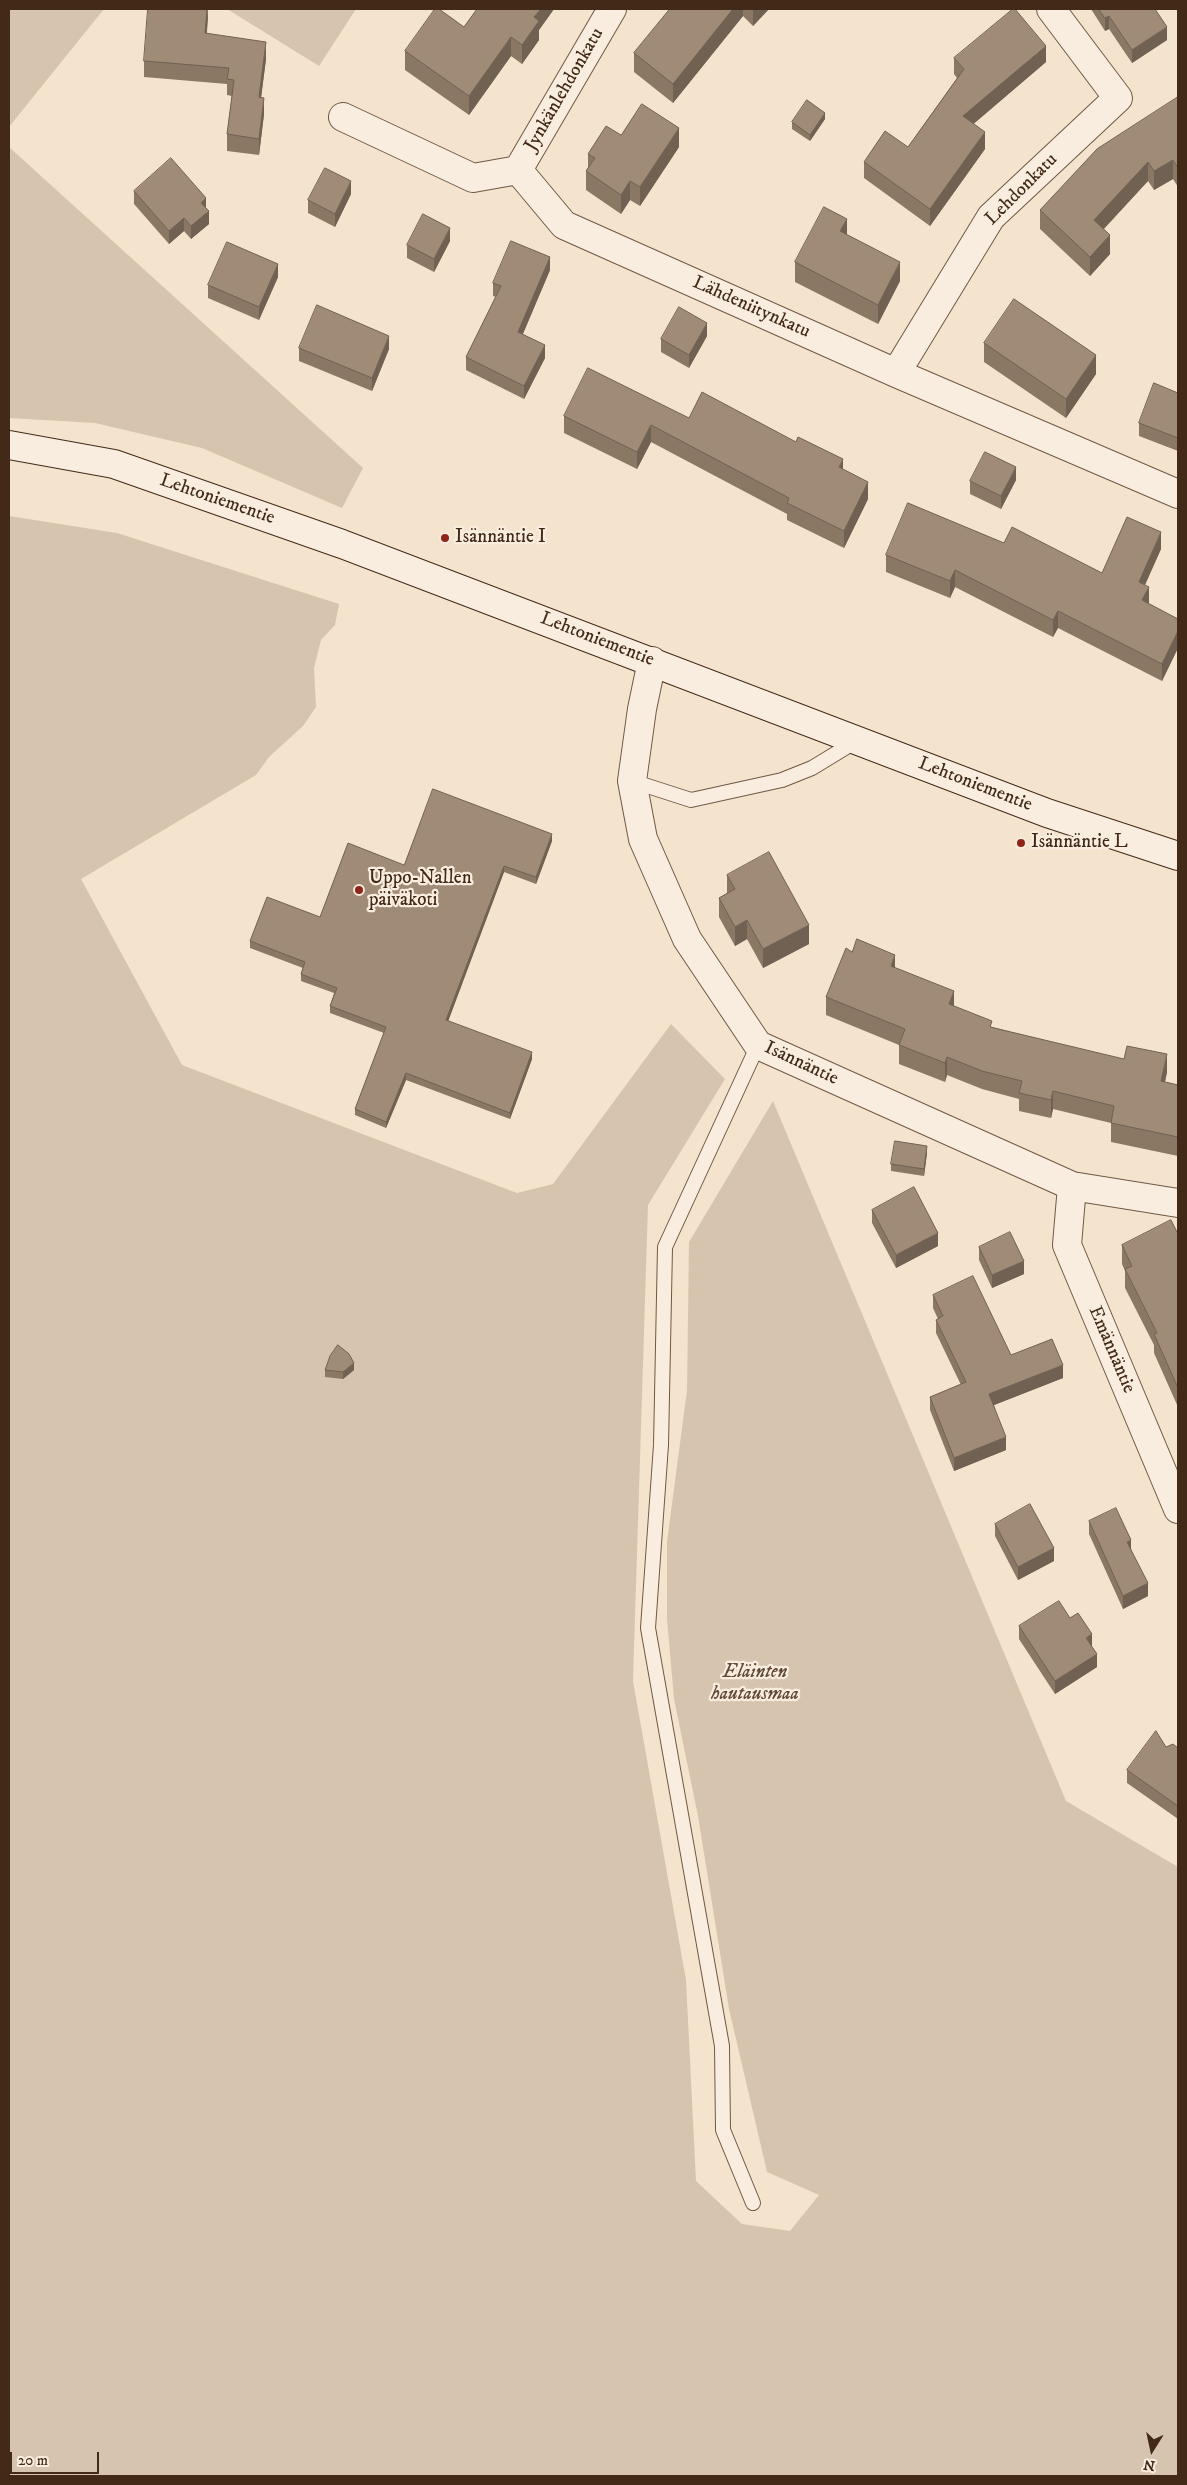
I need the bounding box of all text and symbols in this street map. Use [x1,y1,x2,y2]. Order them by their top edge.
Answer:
street label: Jynkänlehdonkatu [521,24,609,156]
street label: Lehdonkatu [981,149,1063,231]
street label: Lähdeniitynkatu [689,272,813,344]
street label: Lehtoniementie [156,470,278,530]
place label: Isännäntie I [455,527,546,549]
marker: Isännäntie I [439,532,451,544]
street label: Lehtoniementie [537,608,657,672]
street label: Lehtoniementie [915,753,1035,817]
place label: Isännäntie L [1031,832,1128,854]
marker: Isännäntie L [1015,837,1027,849]
place label: Uppo-Nallen päiväkoti [369,868,472,912]
marker: Uppo-Nallen päiväkoti [353,884,365,896]
street label: Isännäntie [760,1037,842,1091]
street label: Emännäntie [1082,1303,1140,1397]
park label: Eläinten hautausmaa [711,1662,799,1706]
north arrow [1127,2425,1177,2475]
scale bar [12,2442,101,2474]
text: 20 m [18,2451,48,2470]
text: N [1142,2455,1157,2475]

